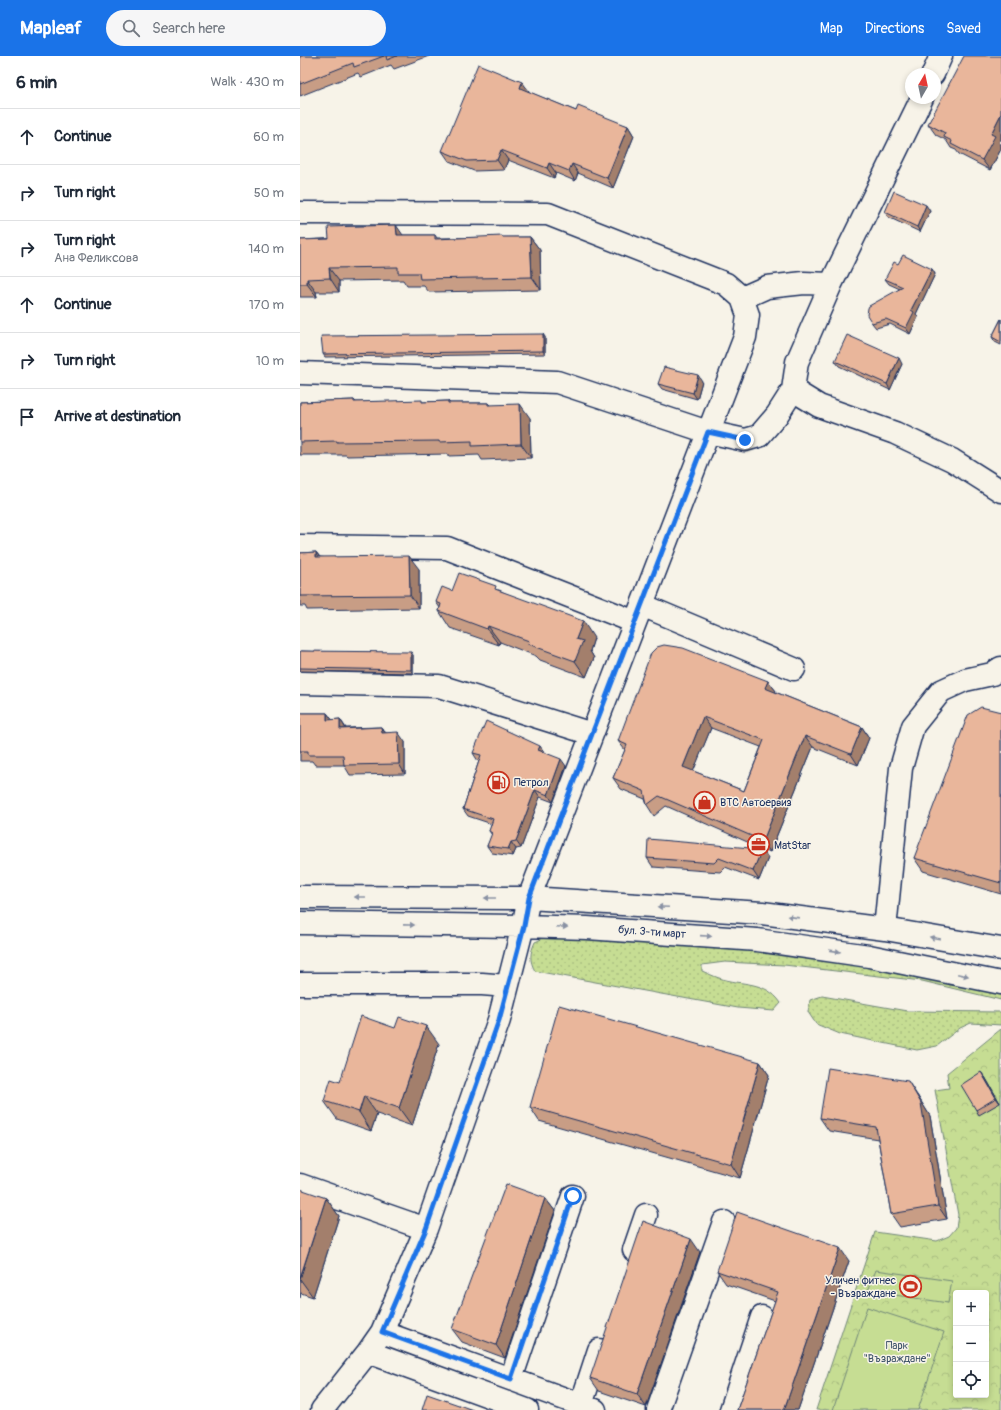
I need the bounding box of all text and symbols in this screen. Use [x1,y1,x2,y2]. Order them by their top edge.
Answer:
search box [106,10,386,46]
text: Mapleaf [20,16,82,40]
icon: search [120,17,142,39]
text: Search here [152,19,225,38]
text: Map [820,20,843,37]
text: Directions [865,20,924,37]
text: Saved [946,20,981,37]
north arrow [905,68,941,104]
text: 6 min [16,72,57,93]
text: Walk · 430 m [210,74,284,90]
icon: ahead [16,126,38,148]
text: Continue [54,127,112,146]
text: 60 m [253,129,284,145]
icon: right [16,182,38,204]
text: Turn right [54,183,115,202]
text: 50 m [254,185,284,201]
text: Turn right [54,231,115,250]
icon: right [16,238,38,260]
text: 140 m [248,241,284,257]
text: Ана Феликсова [54,250,138,266]
icon: ahead [16,294,38,316]
text: Continue [54,295,112,314]
text: 170 m [249,297,284,313]
icon: right [16,350,38,372]
text: Turn right [54,351,115,370]
text: 10 m [256,353,284,369]
icon: arrive [16,406,38,428]
text: Arrive at destination [54,407,181,426]
route end [736,431,754,449]
fuel station icon: Петрол [485,769,511,795]
place label: Петрол [514,776,549,789]
shop icon: ВТС Автоервиз [691,789,717,815]
place label: ВТС Автоервиз [720,796,792,809]
office icon: MatStar [745,832,771,858]
place label: MatStar [774,839,811,852]
one-way arrow [353,894,366,900]
one-way arrow [483,895,496,901]
one-way arrow [656,904,669,910]
one-way arrow [786,914,799,920]
one-way arrow [403,921,415,928]
street label: бул. 3-ти март [617,923,687,941]
one-way arrow [556,924,569,930]
one-way arrow [700,933,712,940]
one-way arrow [929,935,941,941]
one-way arrow [829,948,841,954]
one-way arrow [957,973,969,979]
route start [564,1187,582,1205]
sports icon: Уличен фитнес - Възраждане [898,1273,924,1299]
place label: Уличен фитнес - Възраждане [825,1274,897,1300]
map controls [953,1290,989,1398]
button: + [953,1290,989,1326]
button: − [953,1326,989,1362]
park label: Парк "Възраждане" [863,1339,931,1365]
button: locate [953,1362,989,1398]

